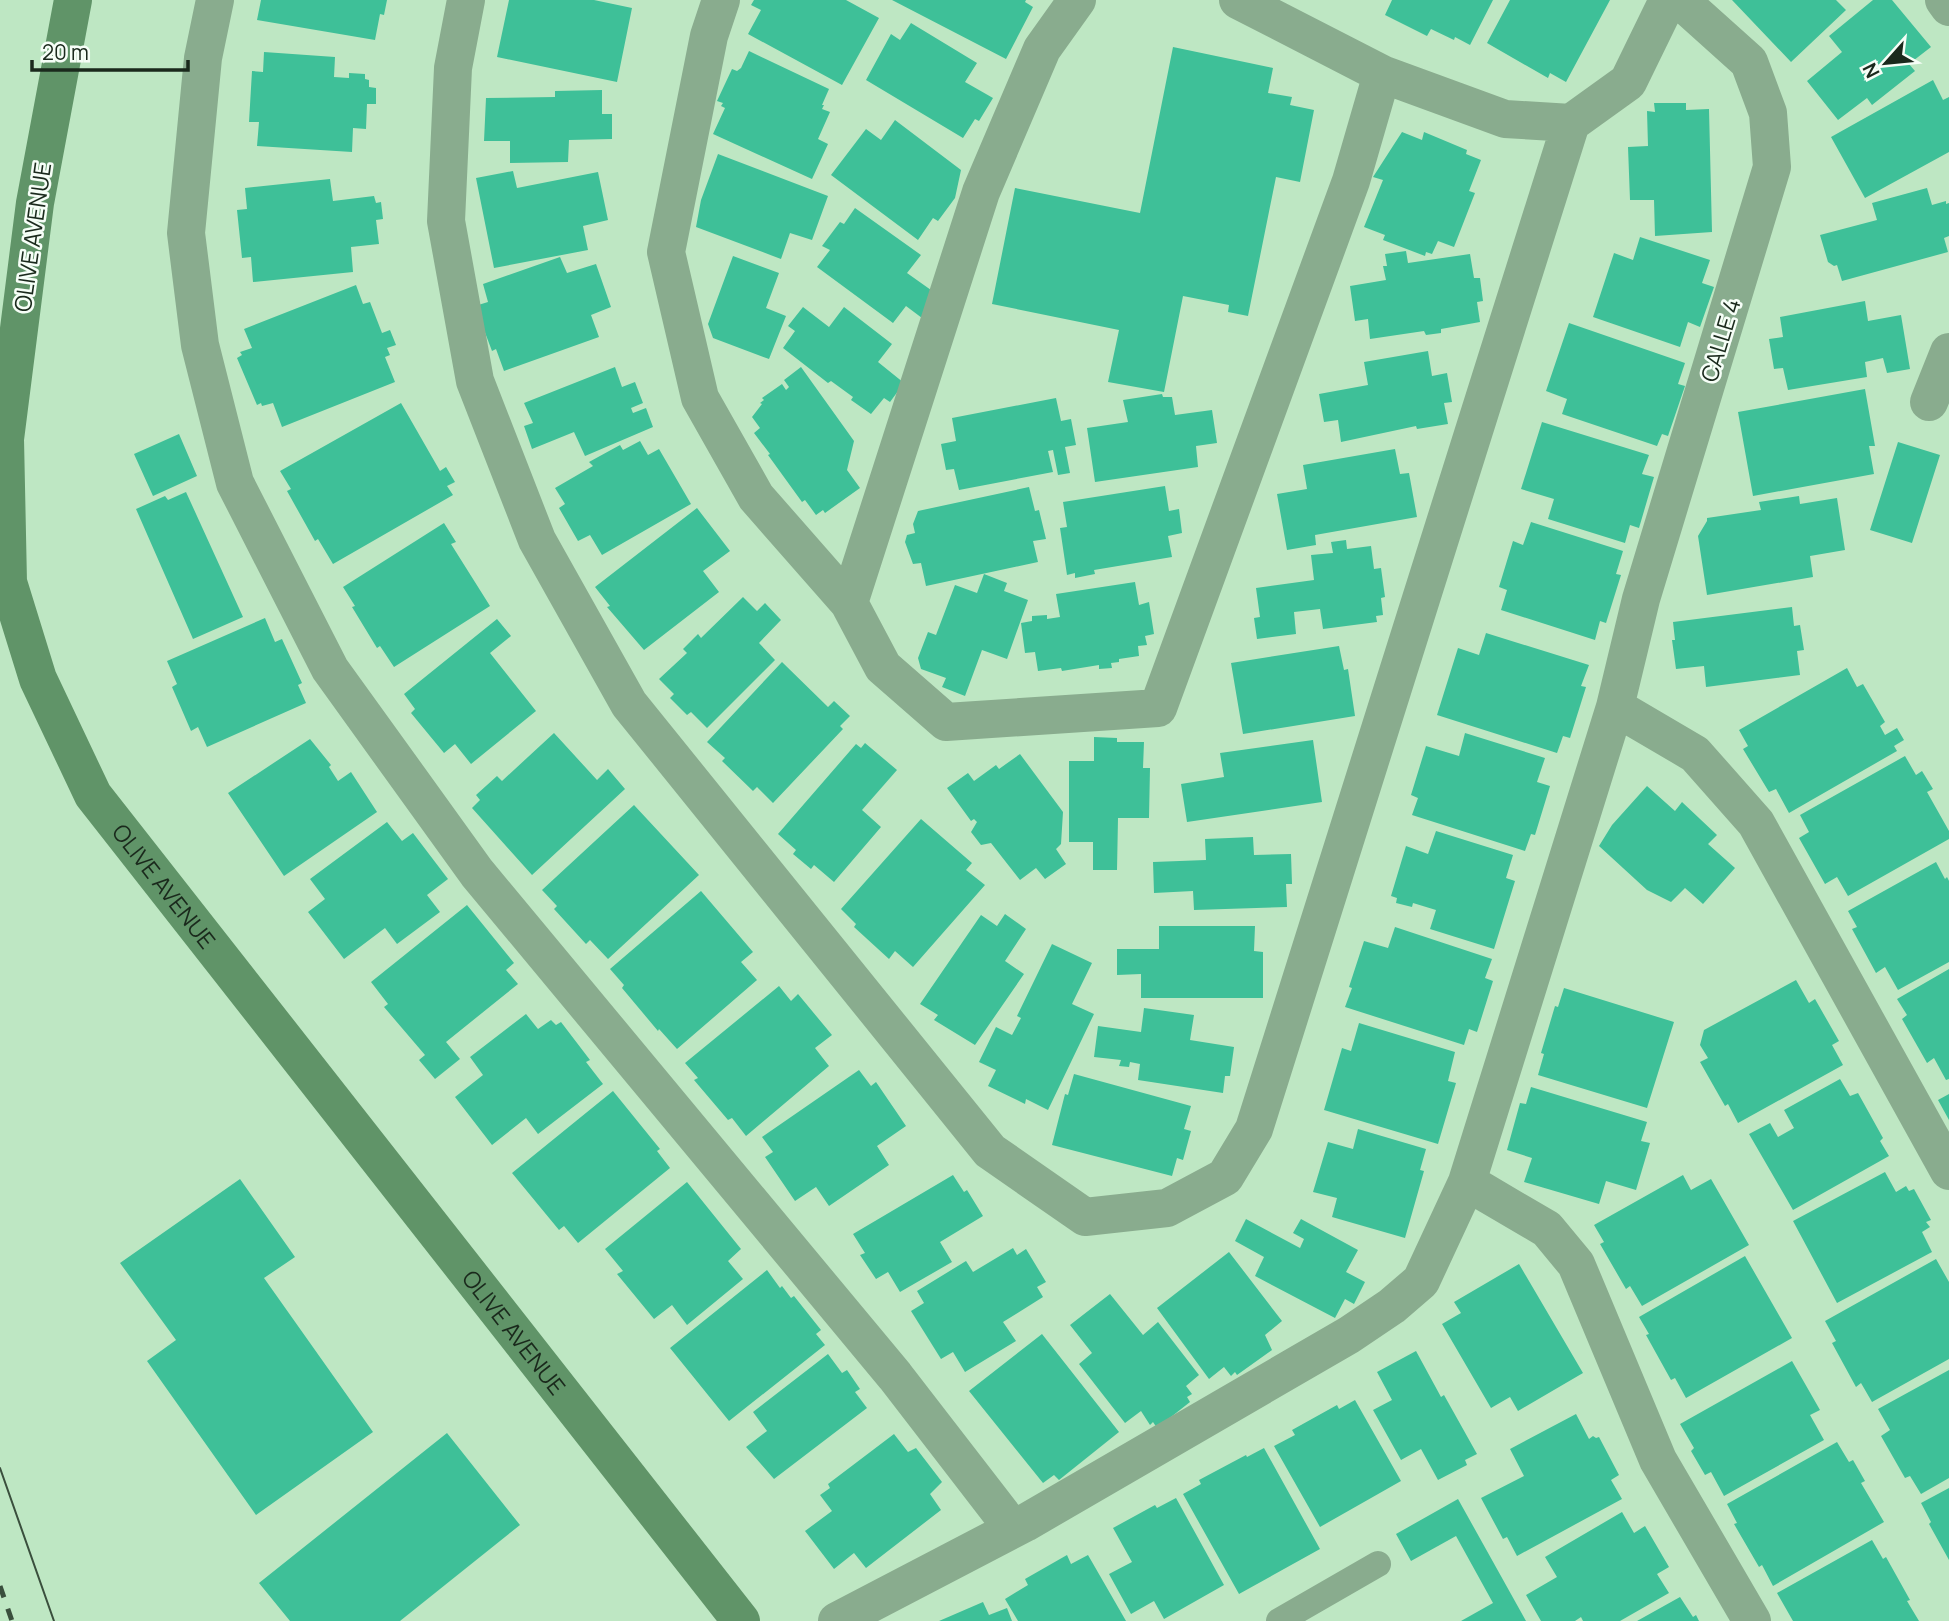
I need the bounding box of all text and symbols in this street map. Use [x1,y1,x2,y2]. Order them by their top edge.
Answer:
scale bar [32,28,187,72]
north arrow [1851,28,1921,98]
text: 20 m [42,38,89,66]
text: N [1856,59,1886,83]
street label: OLIVE AVENUE [6,160,58,314]
street label: CALLE 4 [1692,295,1748,385]
street label: OLIVE AVENUE [105,817,223,955]
street label: OLIVE AVENUE [455,1263,573,1401]

